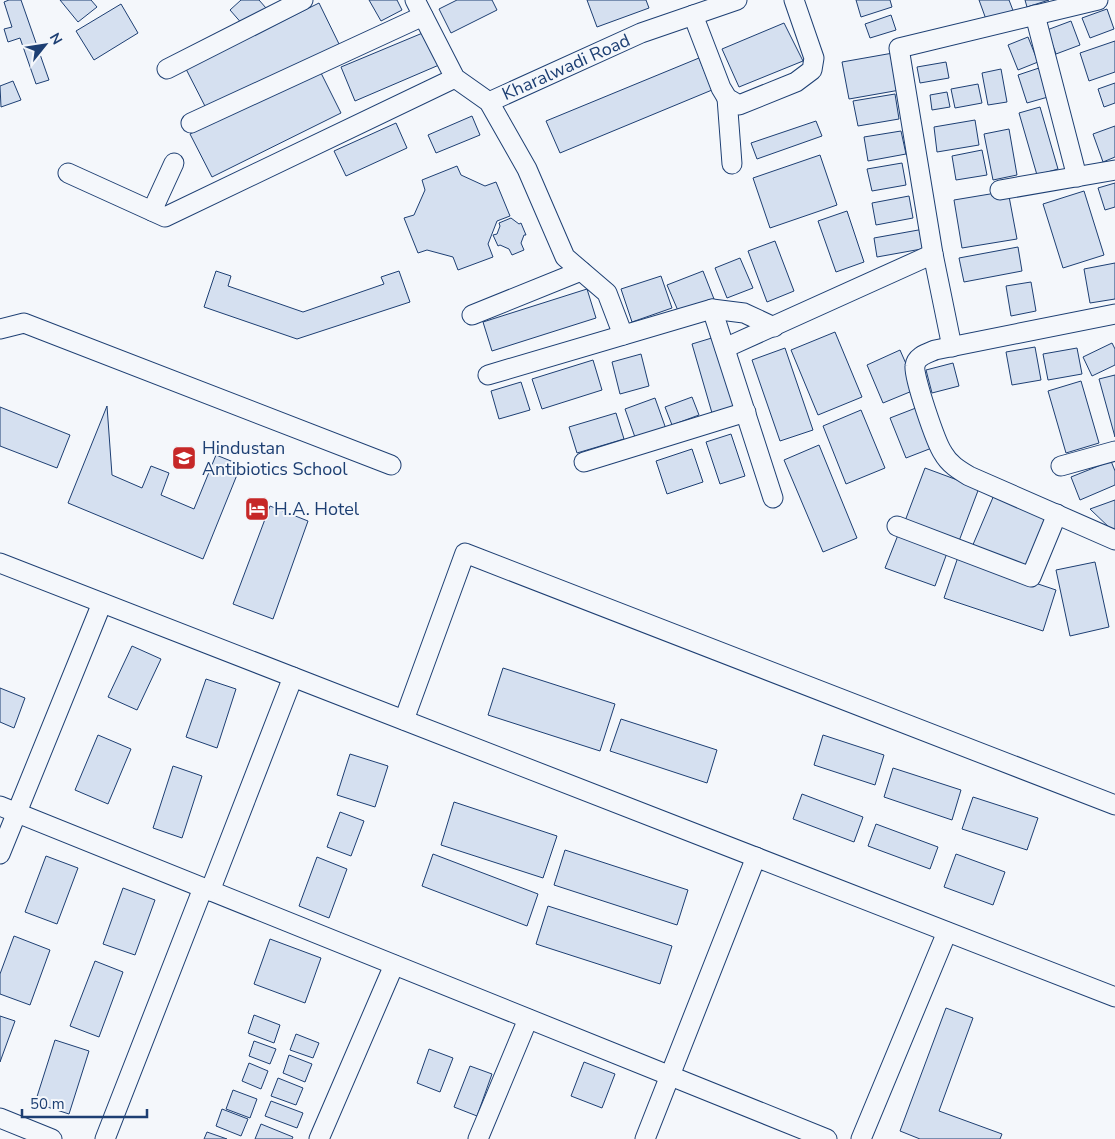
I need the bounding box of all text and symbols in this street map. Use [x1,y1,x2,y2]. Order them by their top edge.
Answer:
north arrow [20,20,70,70]
street label: Kharalwadi Road [498,28,634,106]
text: N [45,29,67,48]
place label: Hindustan Antibiotics School [202,436,348,481]
school or university icon: Hindustan Antibiotics School [171,445,197,471]
hotel icon: H.A. Hotel [244,496,270,522]
place label: H.A. Hotel [274,497,360,521]
scale bar [22,1086,148,1118]
text: 50 m [30,1094,65,1114]

